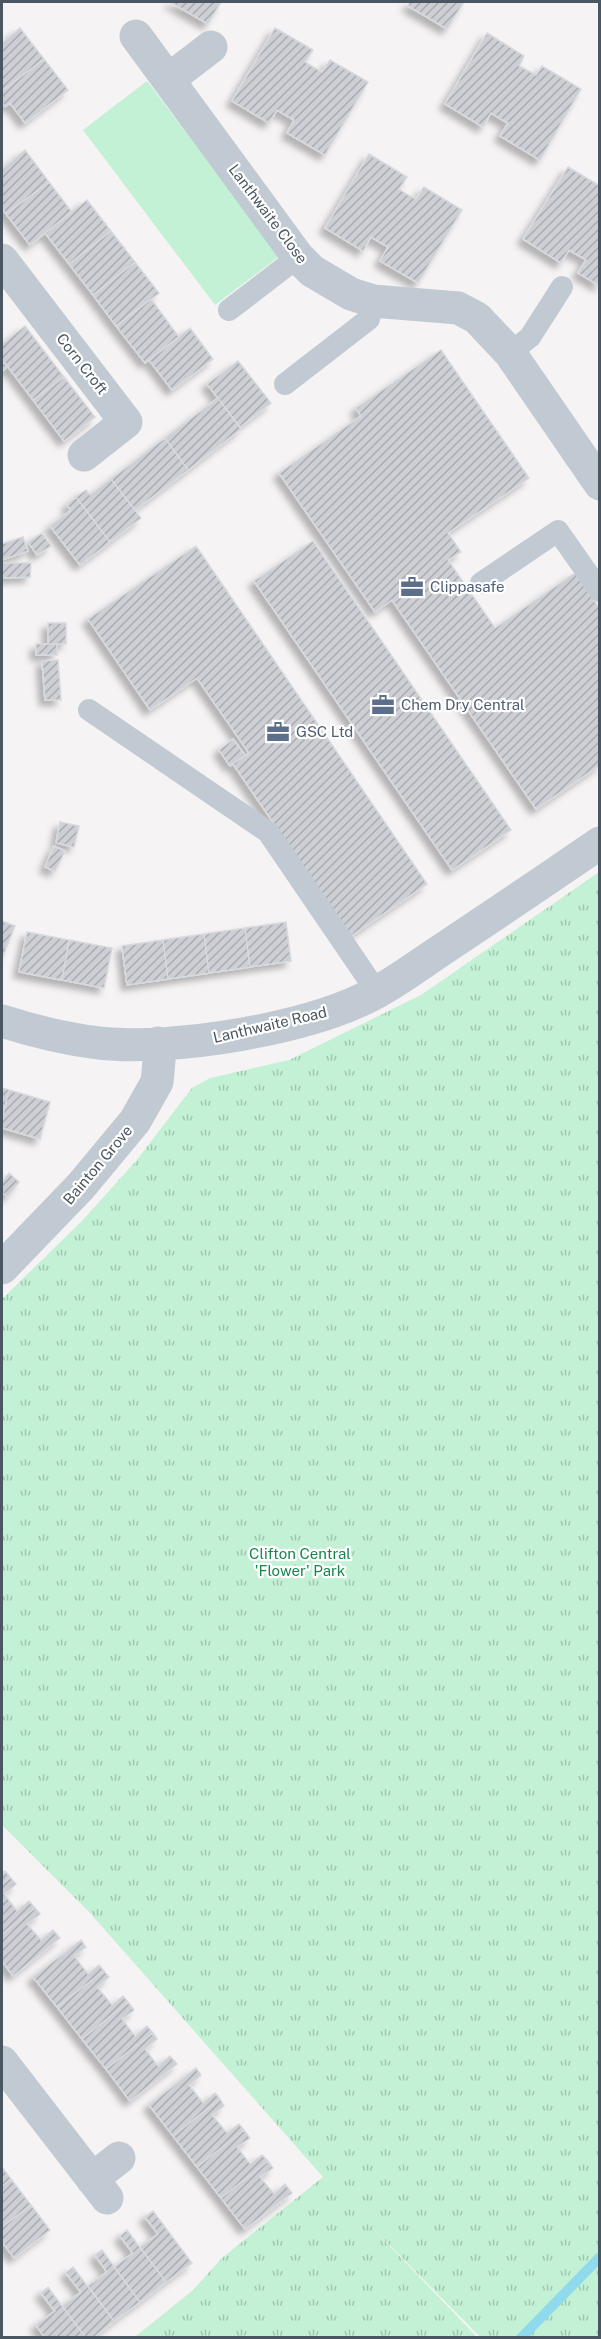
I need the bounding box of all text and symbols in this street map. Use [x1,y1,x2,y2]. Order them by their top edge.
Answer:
street label: Lanthwaite Close [226,161,311,267]
street label: Corn Croft [53,330,112,398]
office icon: Clippasafe [399,574,425,600]
place label: Clippasafe [430,578,505,595]
office icon: Chem Dry Central [370,692,396,718]
place label: Chem Dry Central [401,696,525,713]
office icon: GSC Ltd [265,719,291,745]
place label: GSC Ltd [296,723,353,740]
street label: Lanthwaite Road [211,1003,328,1046]
street label: Bainton Grove [60,1122,136,1208]
park label: Clifton Central 'Flower' Park [249,1545,351,1579]

